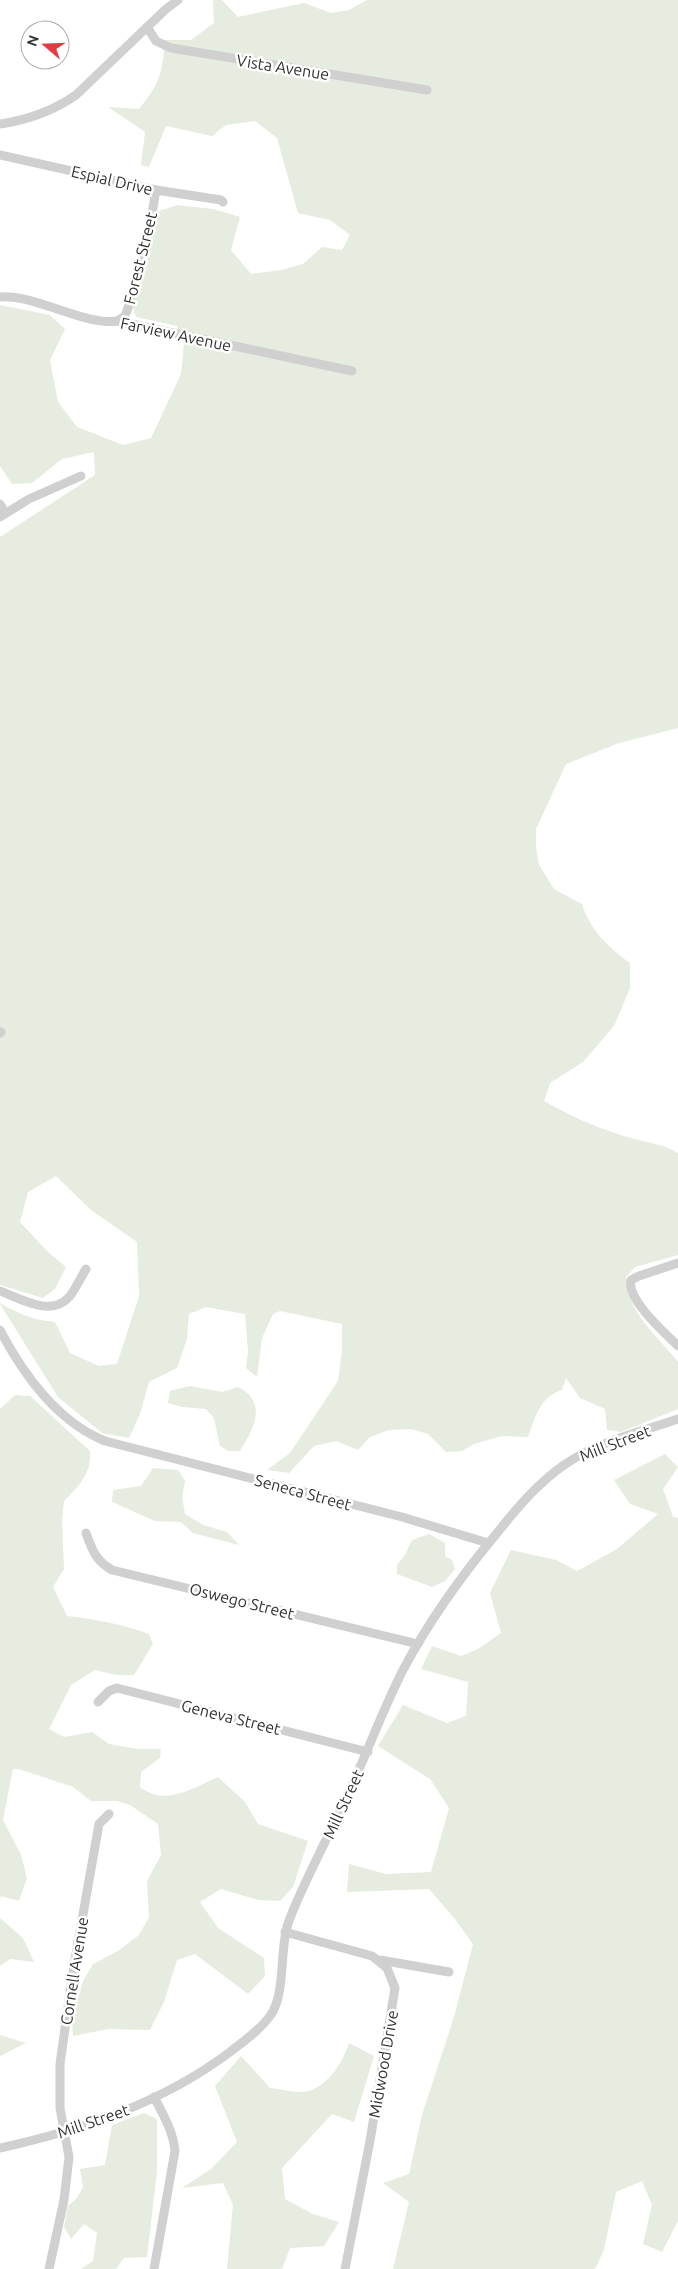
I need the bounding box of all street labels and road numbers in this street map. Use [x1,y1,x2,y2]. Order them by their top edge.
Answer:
street label: Vista Avenue [235,51,331,83]
street label: Espial Drive [70,162,154,198]
street label: Forest Street [120,209,160,306]
street label: Farview Avenue [119,313,233,355]
street label: Mill Street [577,1421,654,1465]
street label: Seneca Street [253,1470,354,1514]
street label: Oswego Street [188,1579,297,1623]
street label: Geneva Street [179,1696,283,1738]
street label: Mill Street [319,1766,367,1842]
street label: Cornell Avenue [57,1916,91,2026]
street label: Midwood Drive [365,2009,401,2119]
street label: Mill Street [55,2100,132,2142]

